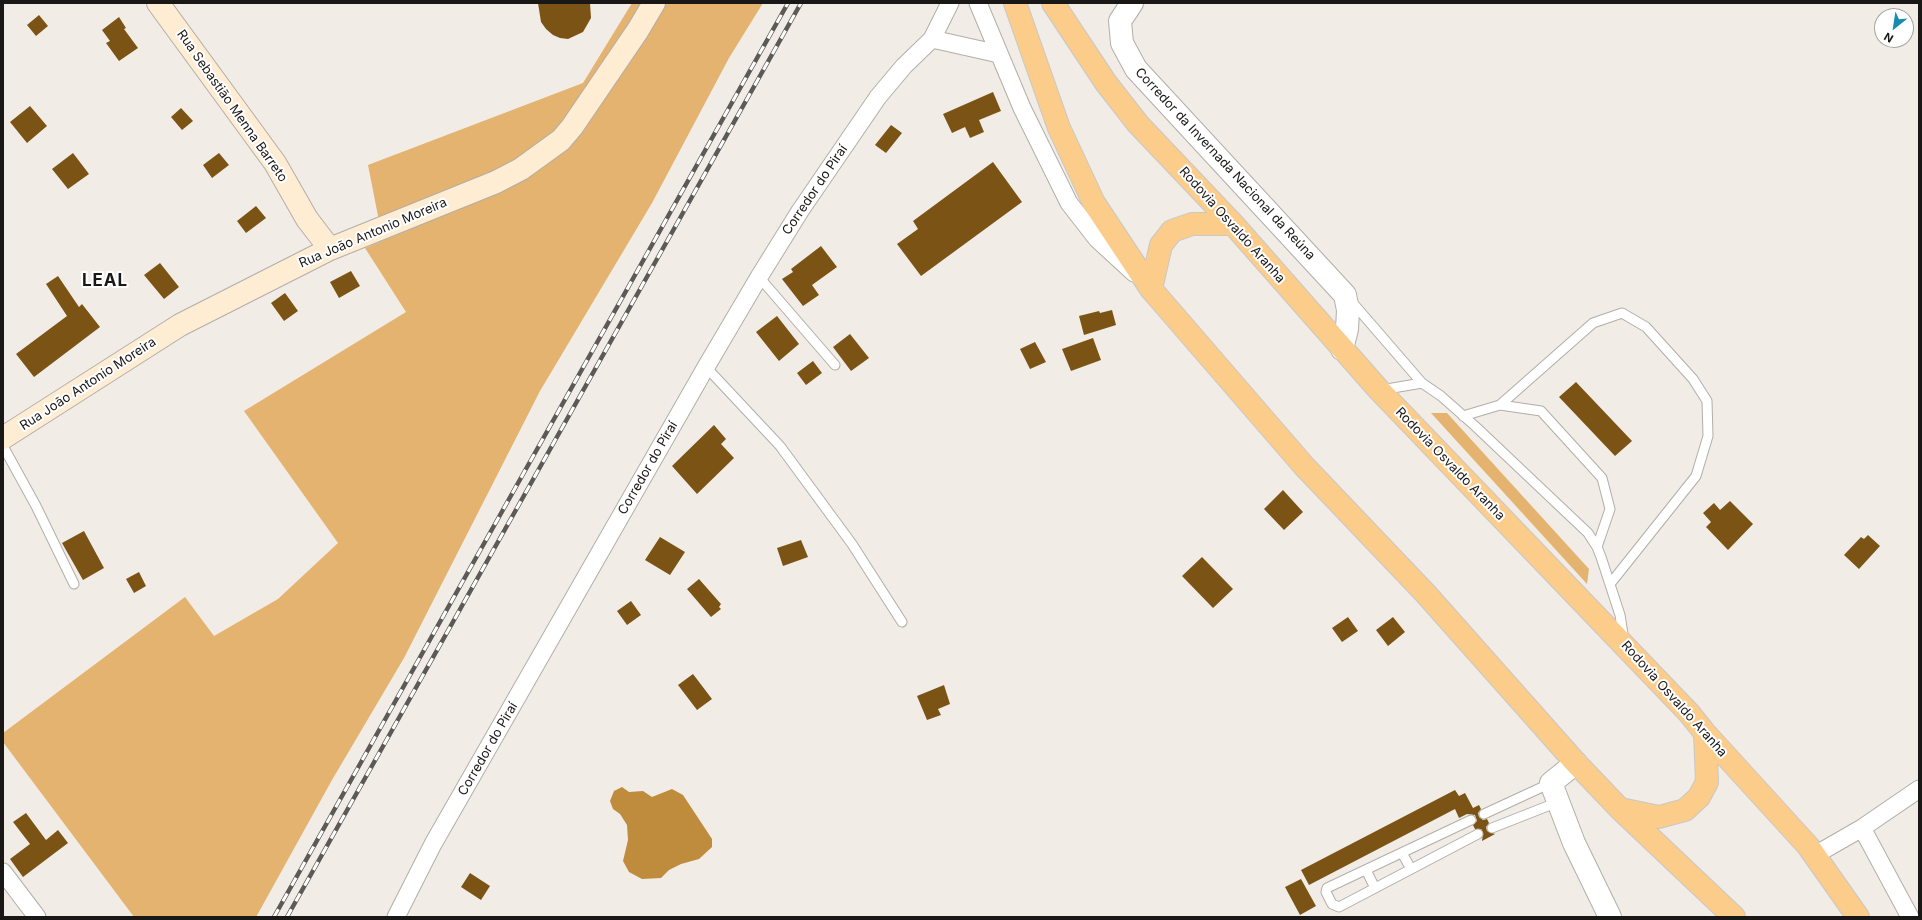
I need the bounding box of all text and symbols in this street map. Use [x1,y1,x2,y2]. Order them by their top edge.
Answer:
north arrow [1874,8,1914,48]
street label: Rua Sebastião Menna Barreto [173,27,291,185]
text: N [1881,29,1896,46]
street label: Corredor da Invernada Nacional da Reúna [1132,65,1318,263]
street label: Corredor do Piraí [779,142,851,238]
street label: Rodovia Osvaldo Aranha [1176,164,1288,286]
street label: Rua João Antonio Moreira [297,195,449,271]
district label: LEAL [82,271,128,291]
street label: Rua João Antonio Moreira [17,334,159,434]
street label: Rodovia Osvaldo Aranha [1392,404,1508,524]
street label: Corredor do Piraí [615,419,681,517]
street label: Rodovia Osvaldo Aranha [1618,638,1730,760]
street label: Corredor do Piraí [455,700,521,798]

